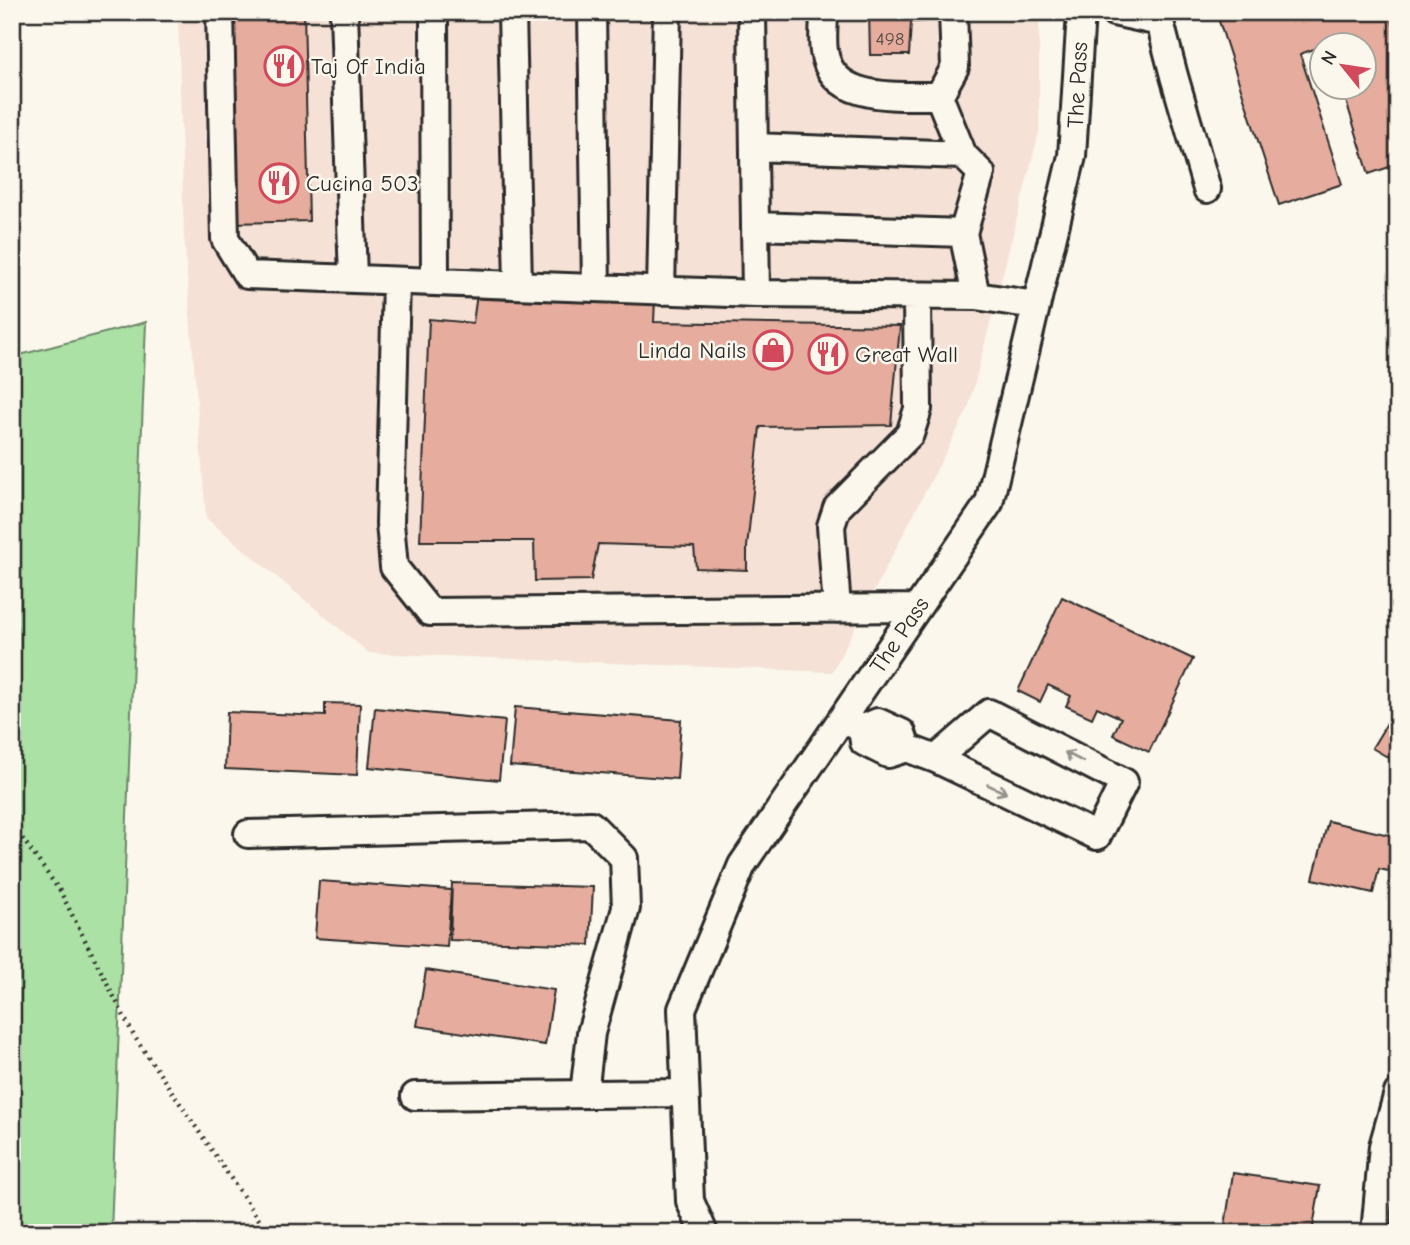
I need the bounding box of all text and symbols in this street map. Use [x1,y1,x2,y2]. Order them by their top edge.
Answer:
house number: 498 [875,28,905,50]
north arrow [1308,32,1378,102]
street label: The Pass [1062,41,1093,129]
restaurant icon: Taj Of India [263,45,305,87]
text: N [1317,47,1342,69]
place label: Taj Of India [311,53,426,80]
restaurant icon: Cucina 503 [258,162,300,204]
place label: Cucina 503 [306,170,419,197]
shop icon: Linda Nails [752,329,794,371]
restaurant icon: Great Wall [807,333,849,375]
place label: Linda Nails [638,337,746,364]
place label: Great Wall [855,341,958,368]
street label: The Pass [864,592,935,679]
one-way arrow [1064,749,1085,763]
one-way arrow [986,783,1007,796]

